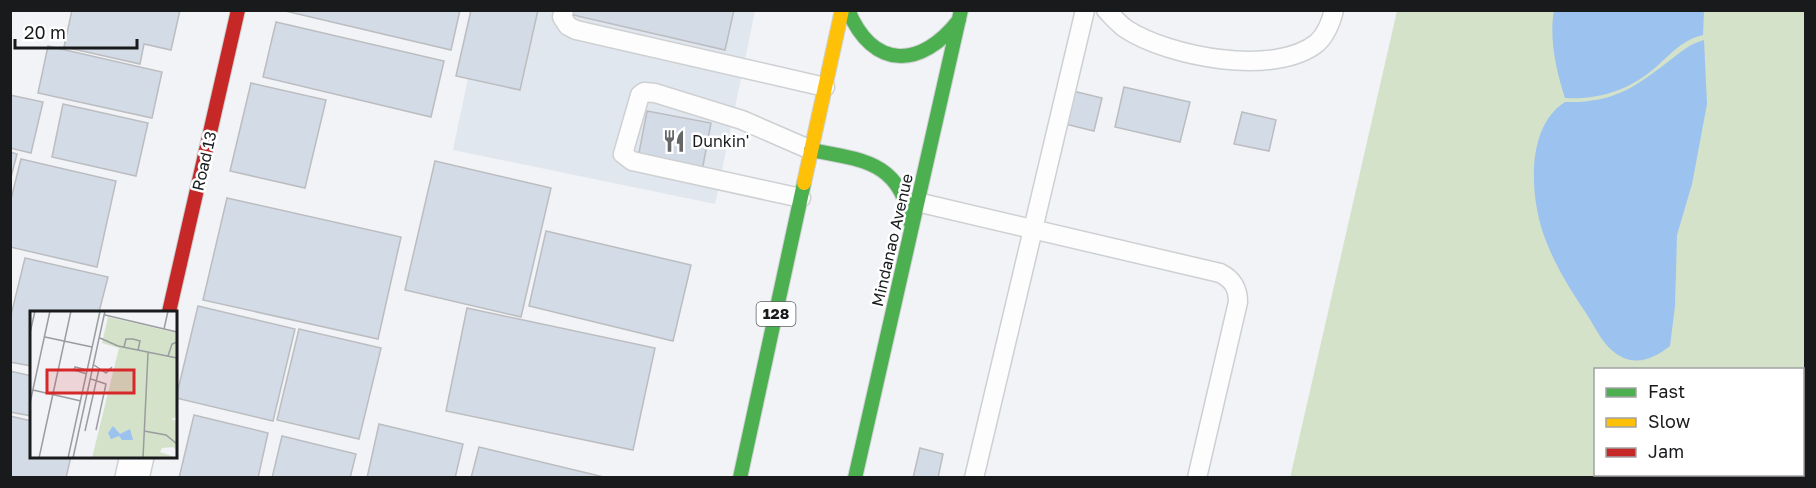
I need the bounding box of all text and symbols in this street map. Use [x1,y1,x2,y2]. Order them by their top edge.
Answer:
scale bar [15,12,136,50]
text: 20 m [24,21,66,43]
restaurant icon: Dunkin' [661,128,687,154]
street label: Road 13 [187,129,221,193]
place label: Dunkin' [692,131,749,151]
street label: Mindanao Avenue [867,172,917,308]
road number: 128 [756,302,796,326]
inset map [30,311,177,458]
legend [1594,368,1804,476]
text: Fast [1648,380,1685,402]
text: Slow [1648,410,1691,432]
text: Jam [1648,440,1684,462]

